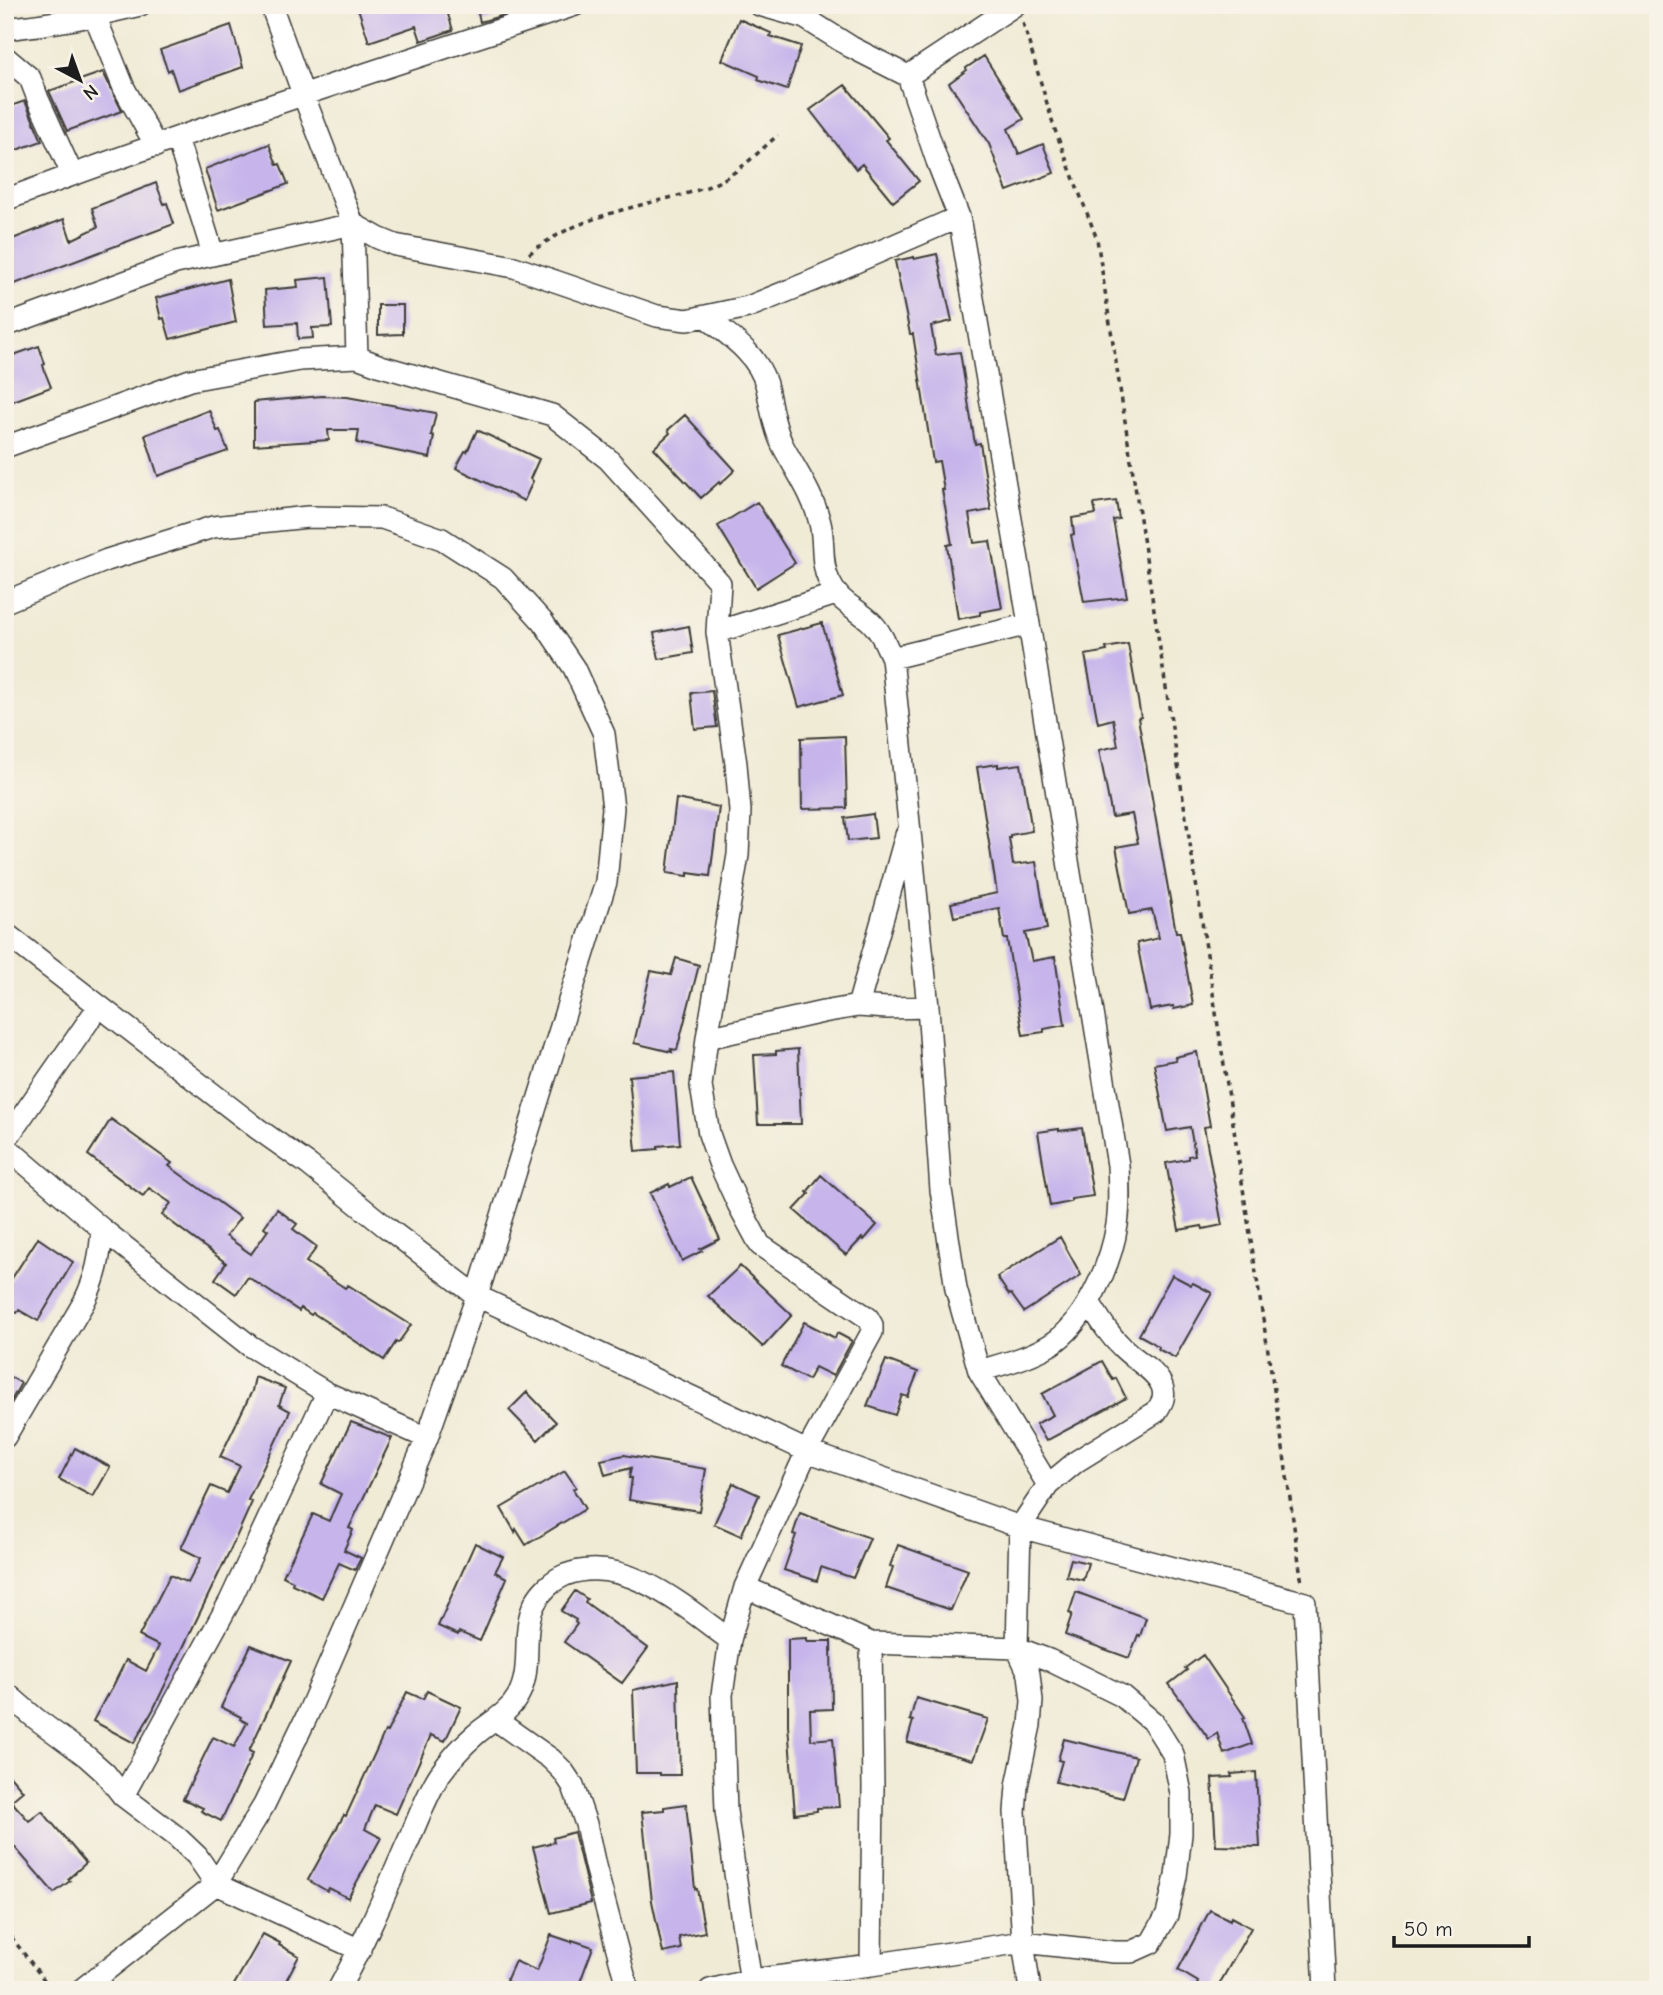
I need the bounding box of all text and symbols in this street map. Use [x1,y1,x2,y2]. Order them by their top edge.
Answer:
north arrow [46,46,116,116]
text: N [79,80,102,104]
scale bar [1394,1904,1528,1948]
text: 50 m [1404,1917,1453,1941]

